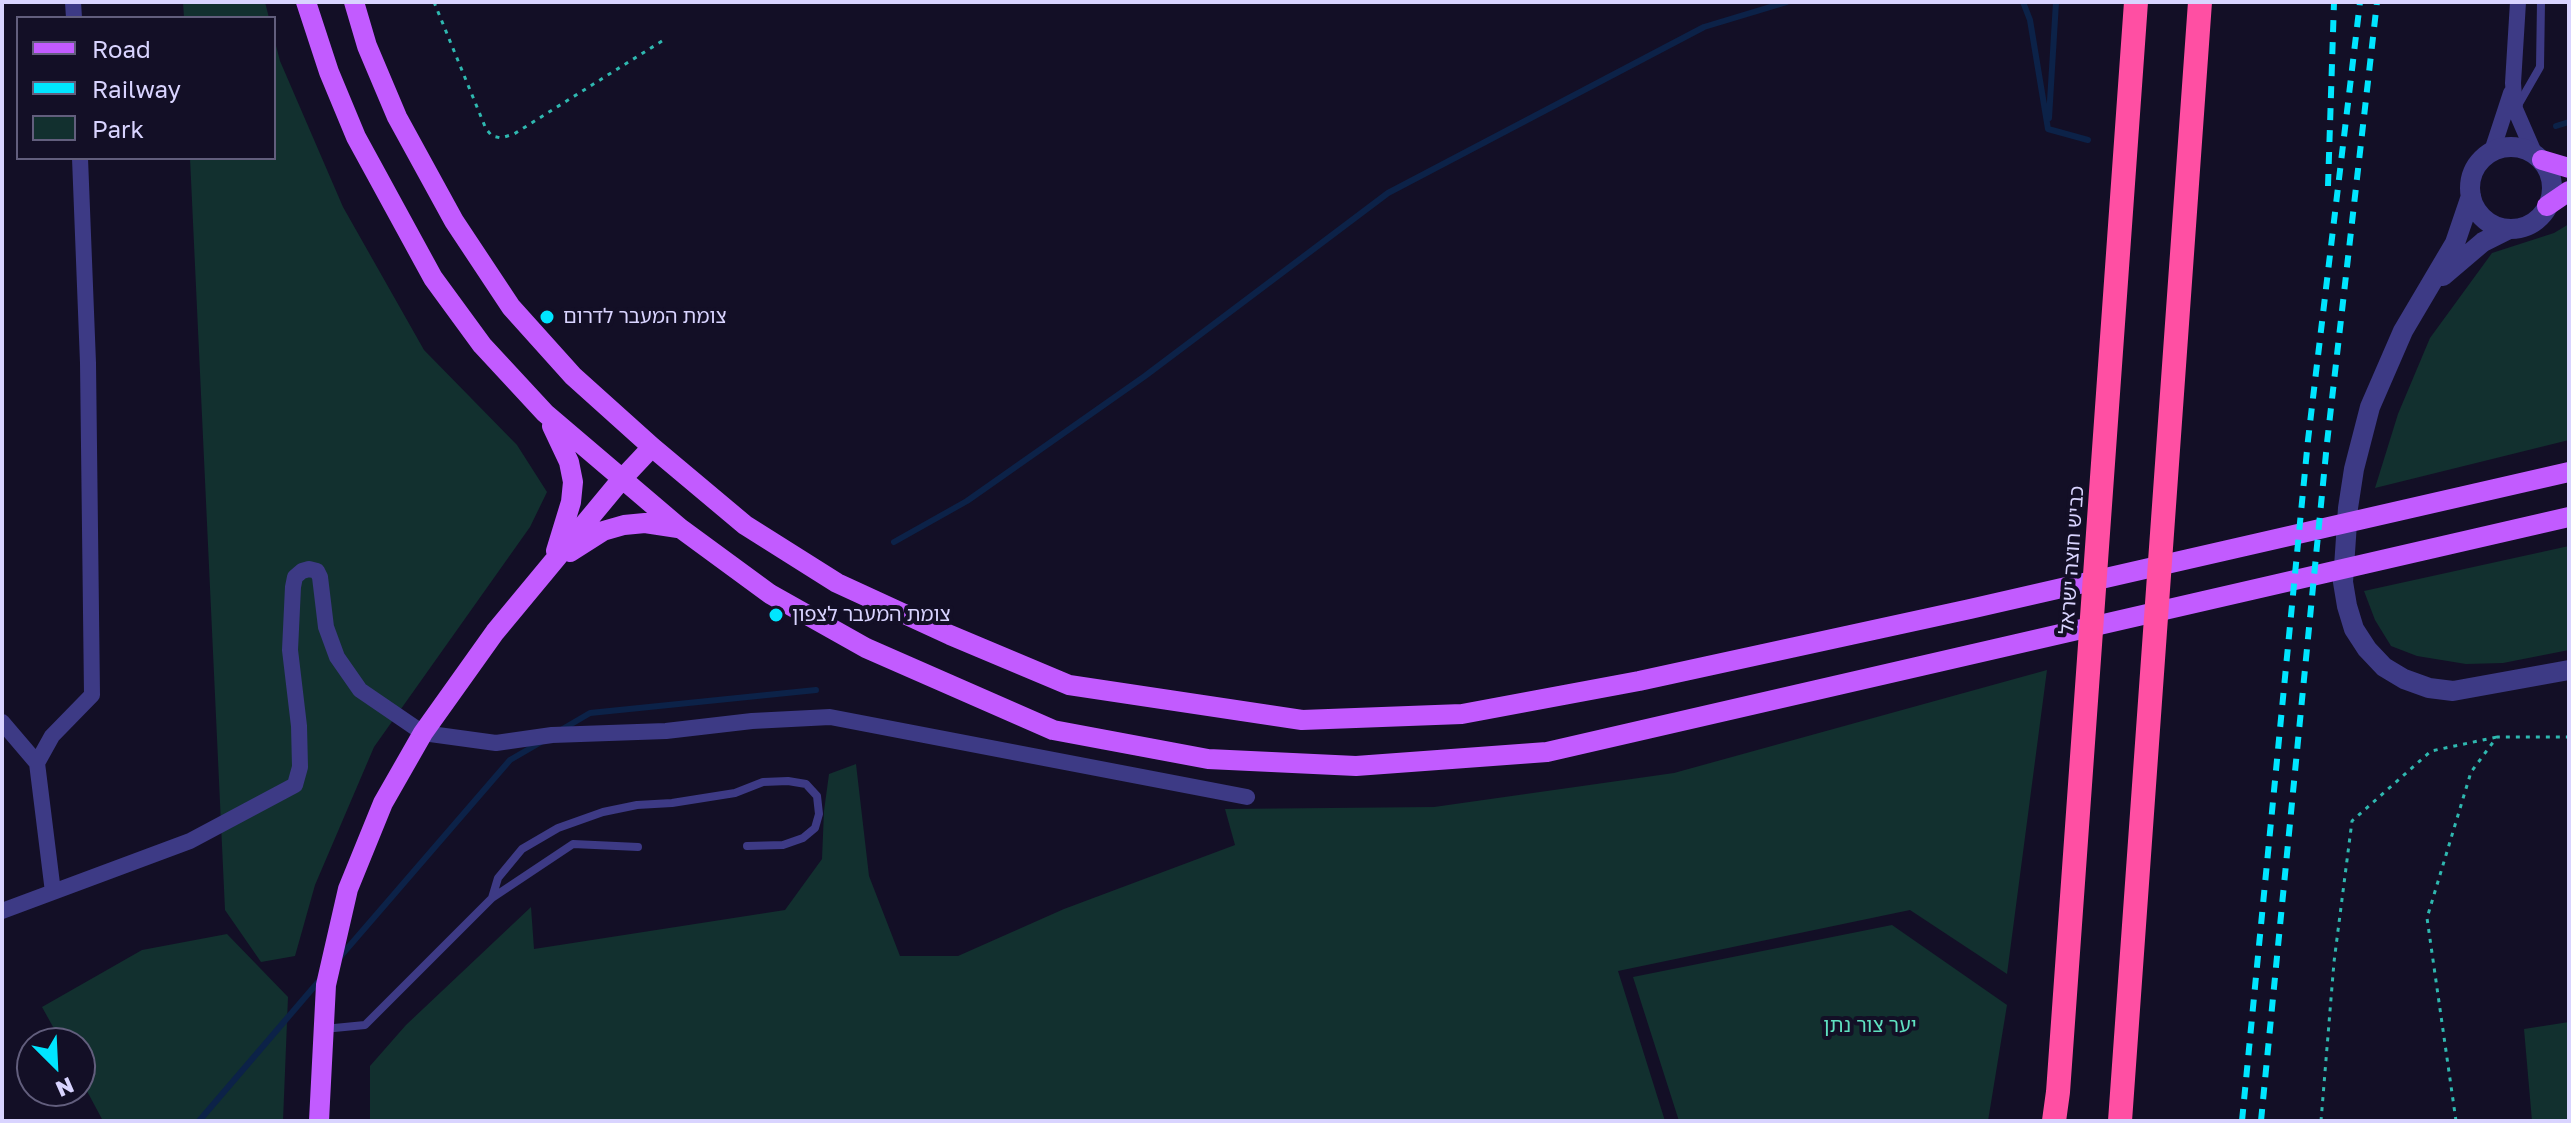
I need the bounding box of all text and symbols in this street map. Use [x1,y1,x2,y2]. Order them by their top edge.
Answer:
legend [16,16,276,160]
text: Road [92,34,151,63]
text: Railway [92,74,181,103]
text: Park [92,114,144,143]
place label: צומת המעבר לדרום [563,305,727,329]
marker: צומת המעבר לדרום [538,308,556,326]
street label: כביש חוצה ישראל [2055,485,2089,635]
place label: צומת המעבר לצפון [792,603,951,627]
marker: צומת המעבר לצפון [767,606,785,624]
park label: יער צור נתן [1823,1014,1917,1038]
north arrow [16,1027,96,1107]
text: N [52,1072,78,1103]

